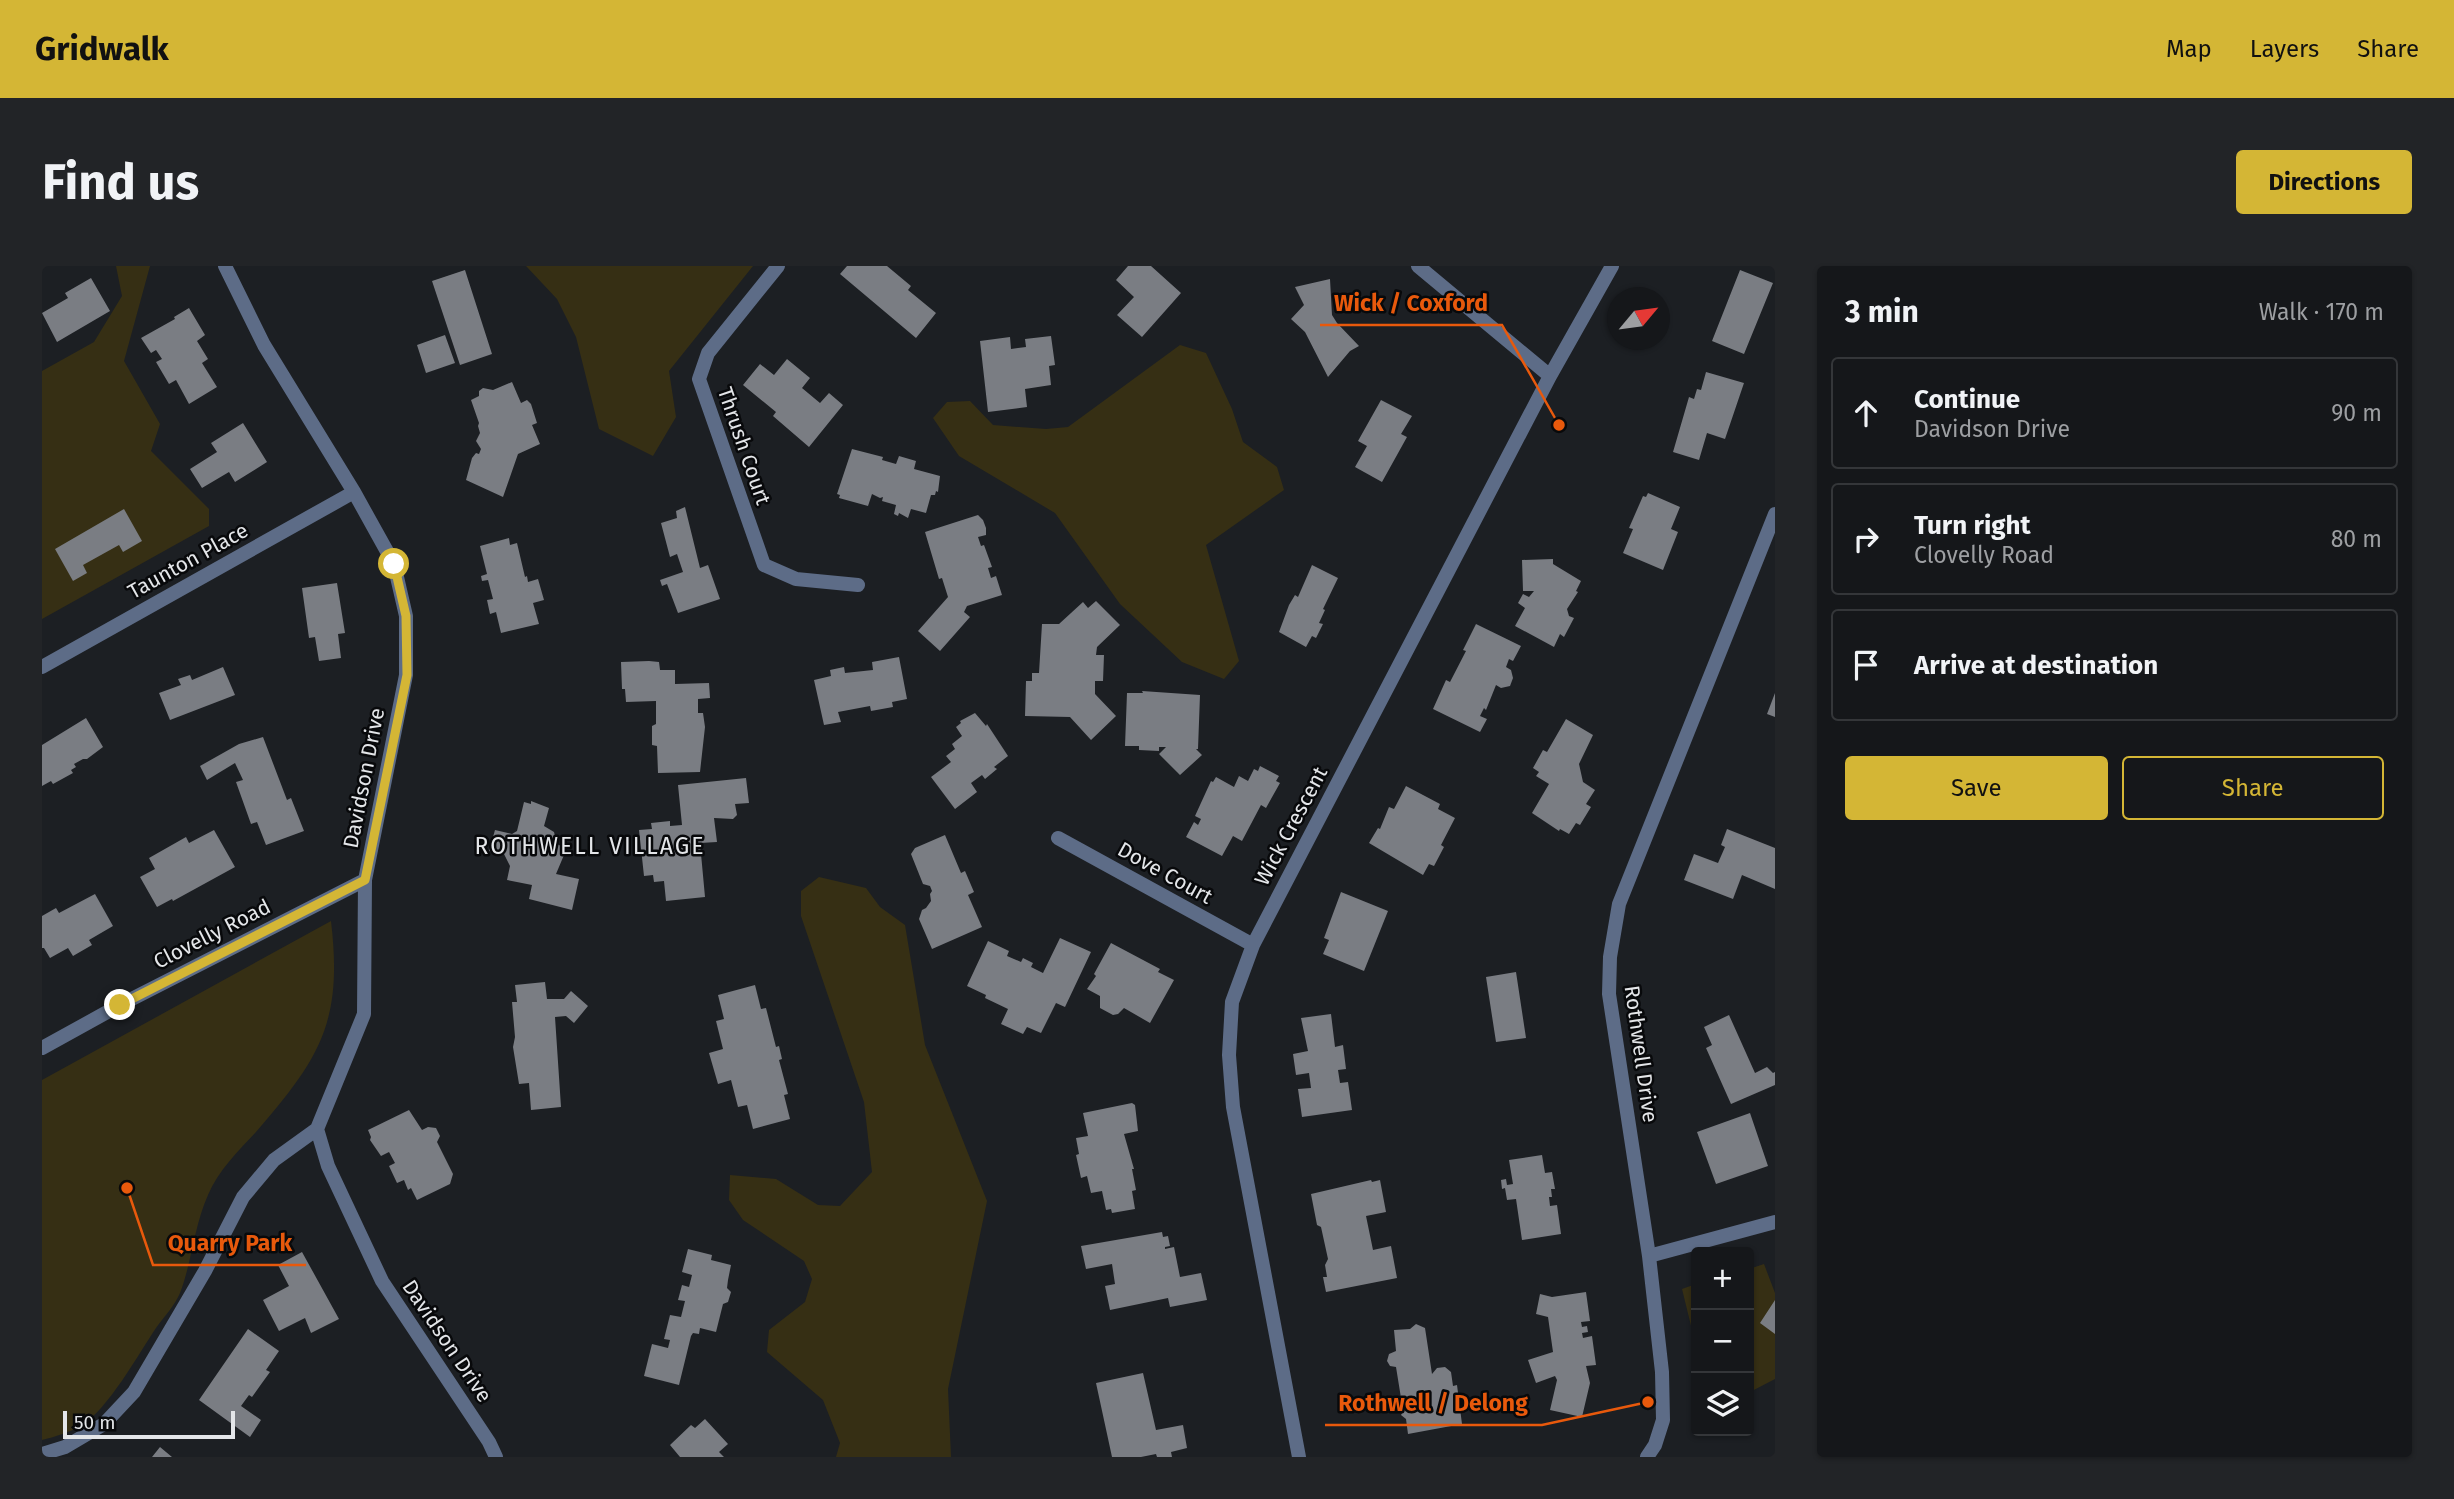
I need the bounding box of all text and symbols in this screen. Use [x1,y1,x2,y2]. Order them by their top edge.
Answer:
text: Gridwalk [35,29,169,69]
text: Map [2166,35,2212,63]
text: Layers [2250,35,2319,63]
text: Share [2357,35,2419,63]
button: Directions [2236,150,2412,214]
text: Find us [42,153,199,212]
callout: Wick / Coxford [1320,281,1502,325]
north arrow [1607,287,1670,350]
text: Wick / Coxford [1334,289,1488,317]
text: 3 min [1845,294,1919,330]
text: Walk · 170 m [2259,298,2384,326]
street label: Thrush Court [712,384,776,509]
text: Continue [1914,384,2020,415]
icon: ahead [1847,394,1885,432]
text: 90 m [2331,399,2382,427]
text: Davidson Drive [1914,415,2070,443]
text: Turn right [1914,510,2031,541]
street label: Taunton Place [123,517,253,605]
icon: right [1847,520,1885,558]
text: 80 m [2331,525,2382,553]
text: Clovelly Road [1914,541,2054,569]
route start [378,548,409,579]
icon: arrive [1847,646,1885,684]
text: Arrive at destination [1914,650,2158,681]
street label: Davidson Drive [338,706,390,850]
button: Save [1845,756,2108,820]
button: Share [2122,756,2384,820]
street label: Wick Crescent [1249,762,1333,890]
district label: ROTHWELL VILLAGE [475,832,705,860]
street label: Dove Court [1113,836,1217,910]
street label: Clovelly Road [149,893,275,975]
street label: Rothwell Drive [1619,984,1663,1124]
route end [104,989,135,1020]
callout: Quarry Park [153,1221,306,1265]
text: Quarry Park [168,1229,293,1257]
map controls [1691,1247,1754,1436]
button: + [1691,1247,1754,1310]
street label: Davidson Drive [396,1275,498,1407]
button: − [1691,1310,1754,1373]
button: layers [1691,1373,1754,1436]
callout: Rothwell / Delong [1325,1381,1542,1425]
text: Rothwell / Delong [1338,1389,1528,1417]
scale bar [63,1408,234,1440]
text: 50 m [74,1411,115,1434]

